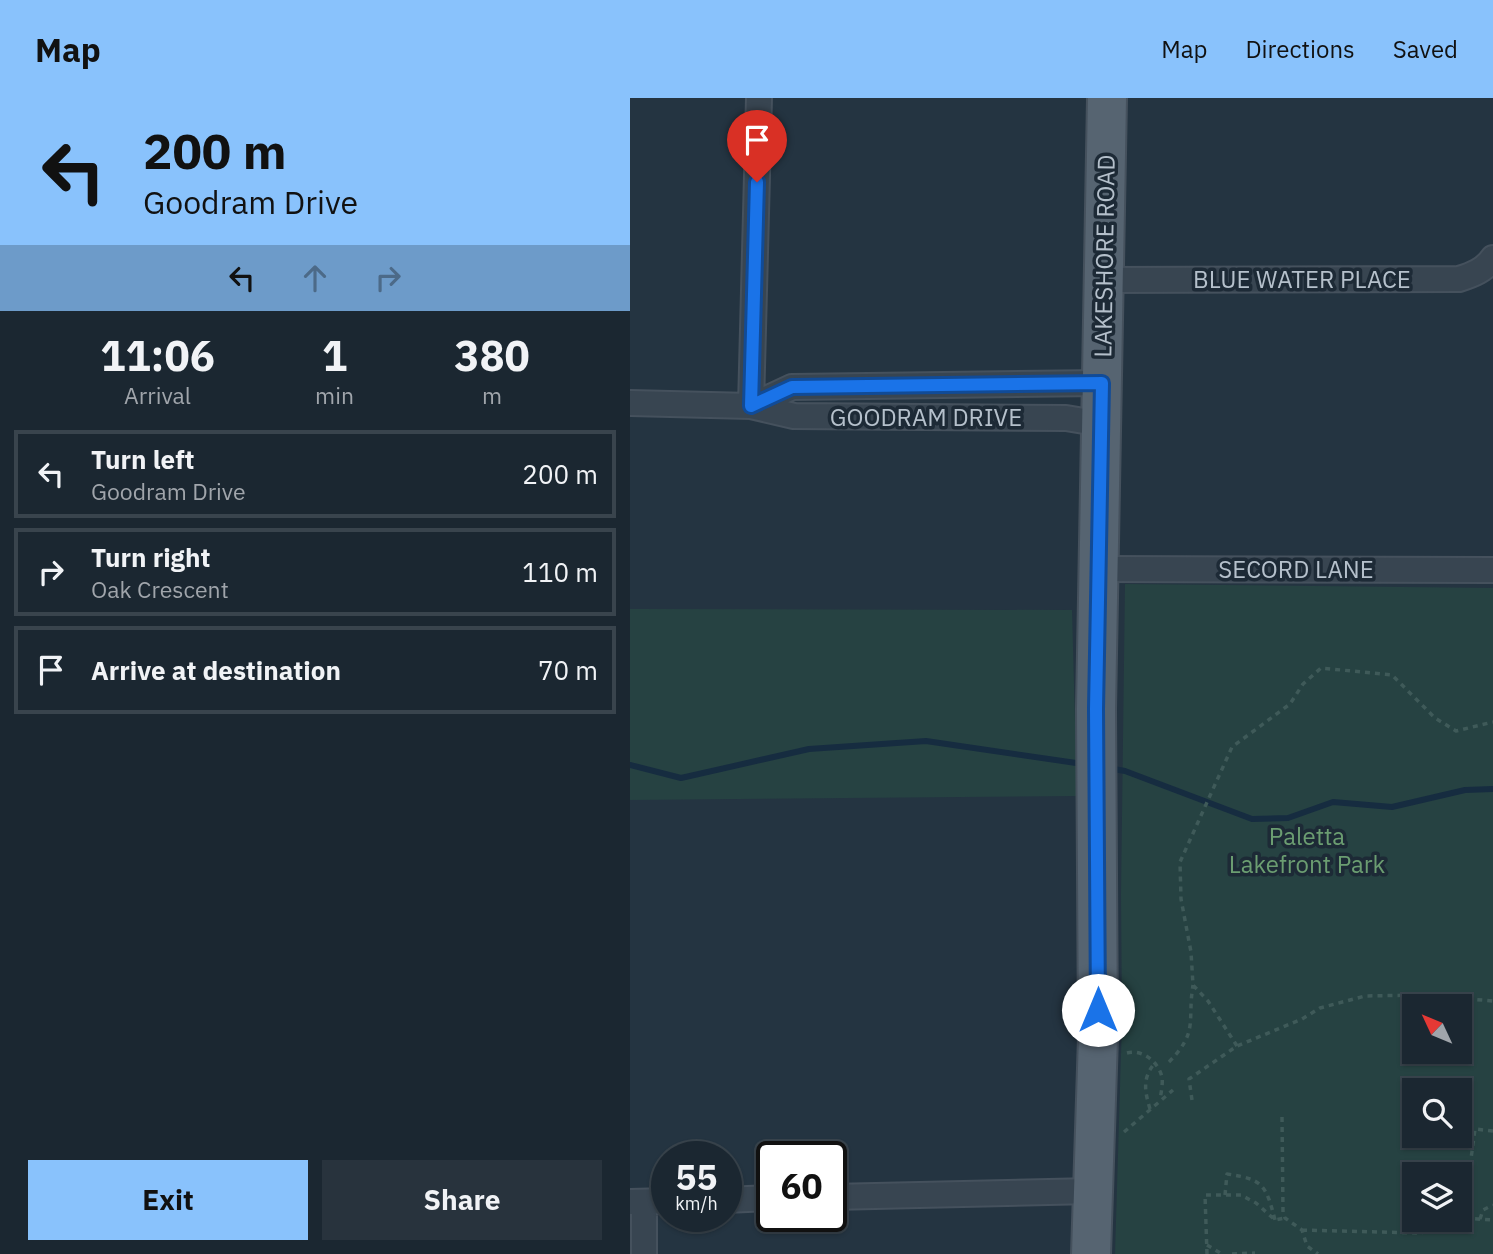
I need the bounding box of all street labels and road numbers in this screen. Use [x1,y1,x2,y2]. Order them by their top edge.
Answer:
street label: LAKESHORE ROAD [1086,154,1122,358]
street label: BLUE WATER PLACE [1193,263,1411,295]
street label: GOODRAM DRIVE [830,401,1022,433]
street label: SECORD LANE [1218,553,1374,585]

